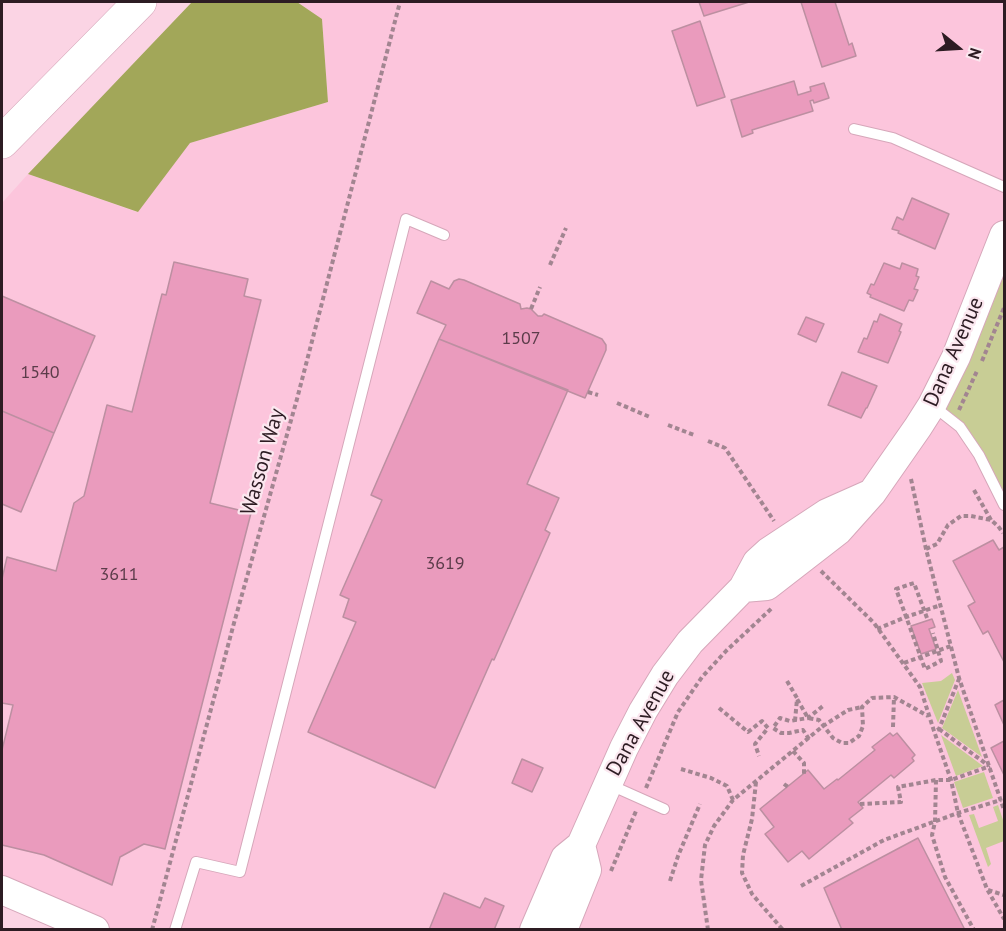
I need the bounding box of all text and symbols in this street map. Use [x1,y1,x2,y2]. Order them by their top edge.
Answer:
north arrow [928,18,988,78]
text: N [964,45,986,62]
street label: Dana Avenue [919,293,989,411]
house number: 1507 [501,328,541,350]
house number: 1540 [20,362,60,384]
street label: Wasson Way [236,406,290,518]
house number: 3619 [425,553,465,575]
house number: 3611 [99,564,139,586]
street label: Dana Avenue [602,666,680,780]

